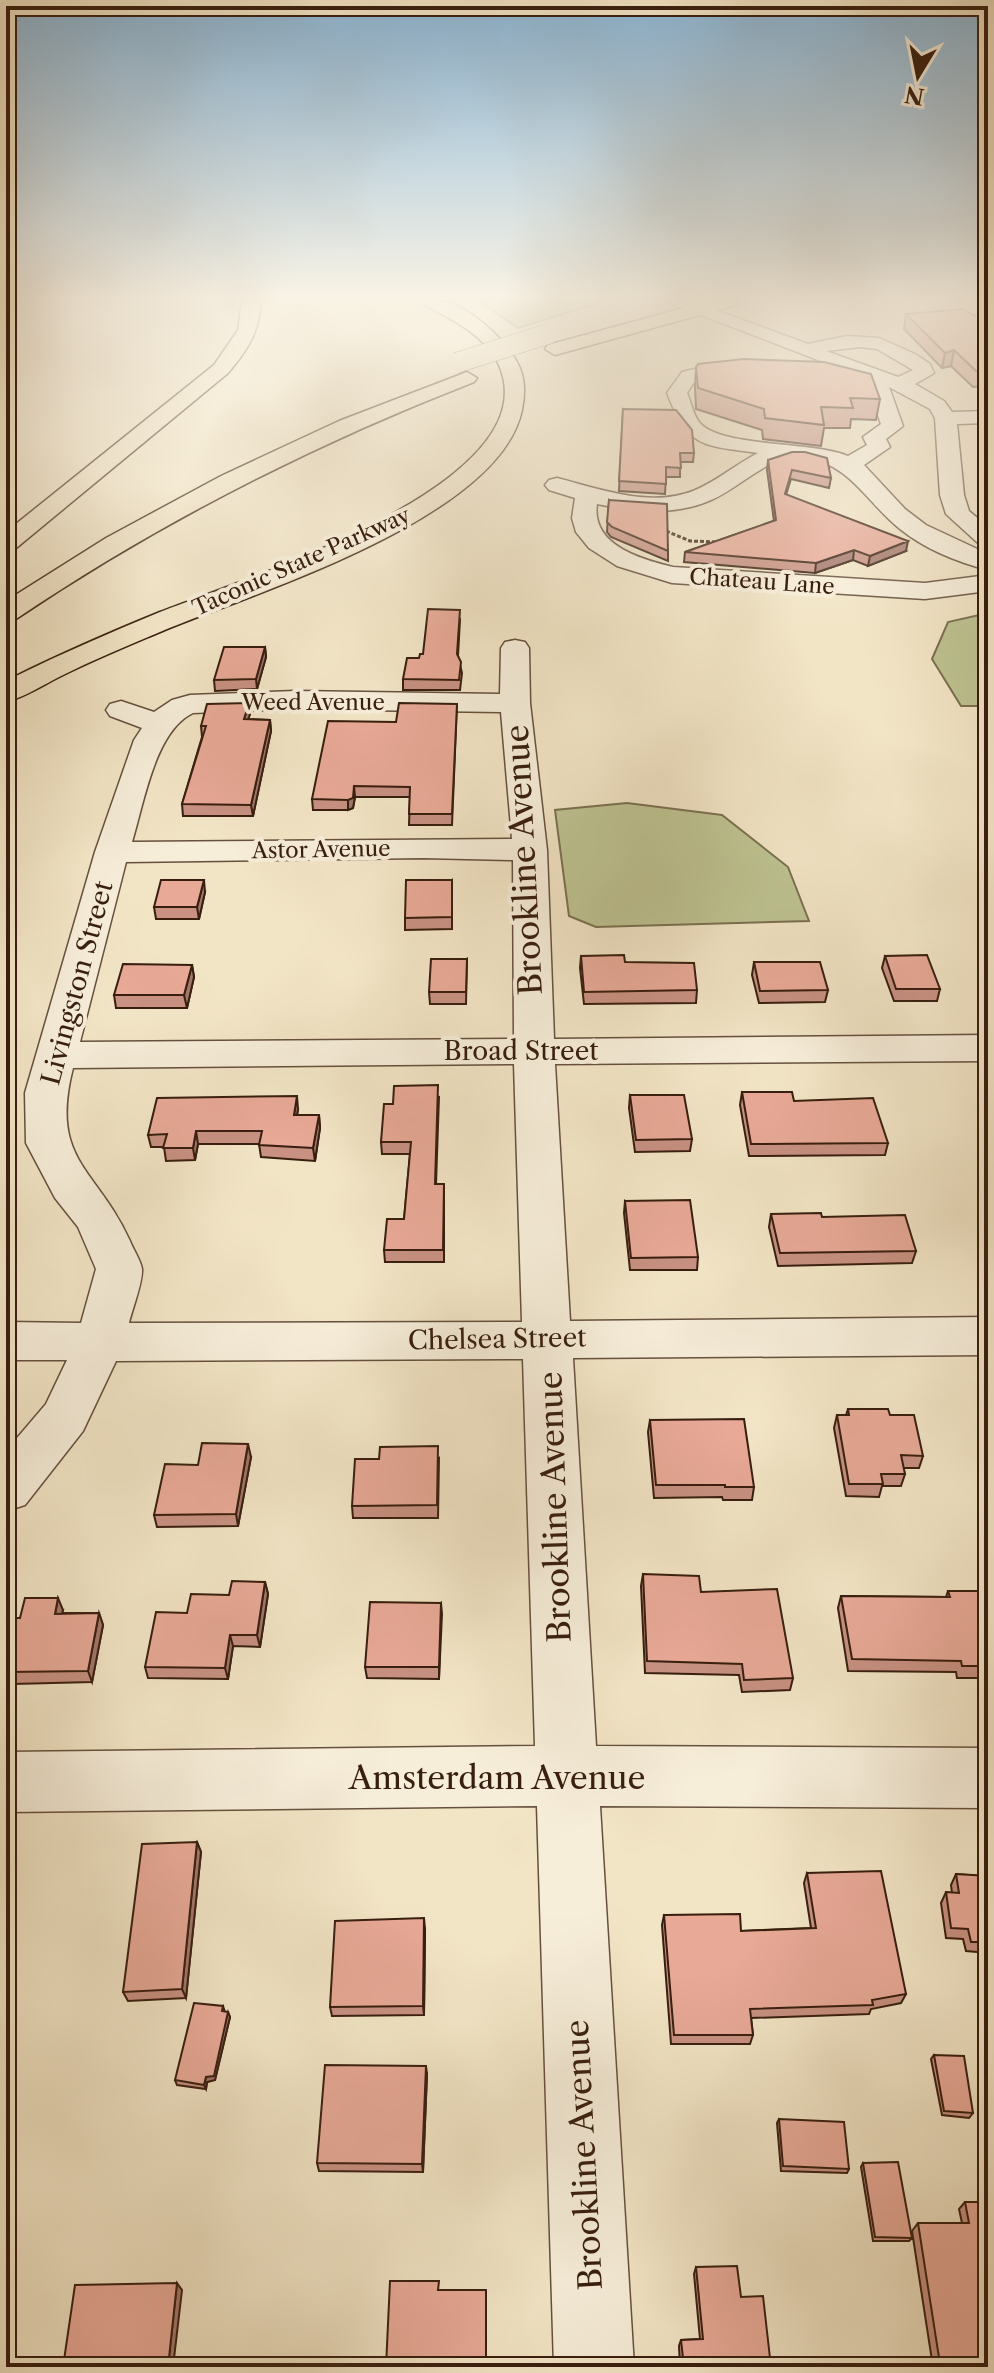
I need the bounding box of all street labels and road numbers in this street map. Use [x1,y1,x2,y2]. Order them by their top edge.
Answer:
street label: Taconic State Parkway [188,501,415,622]
street label: Chateau Lane [688,563,836,600]
street label: Weed Avenue [240,689,385,716]
street label: Brookline Avenue [497,724,550,996]
street label: Astor Avenue [250,835,391,864]
street label: Livingston Street [34,877,120,1088]
street label: Broad Street [444,1035,599,1067]
street label: Chelsea Street [407,1321,587,1357]
street label: Brookline Avenue [530,1371,579,1643]
street label: Amsterdam Avenue [348,1758,645,1797]
street label: Brookline Avenue [557,2019,610,2291]

